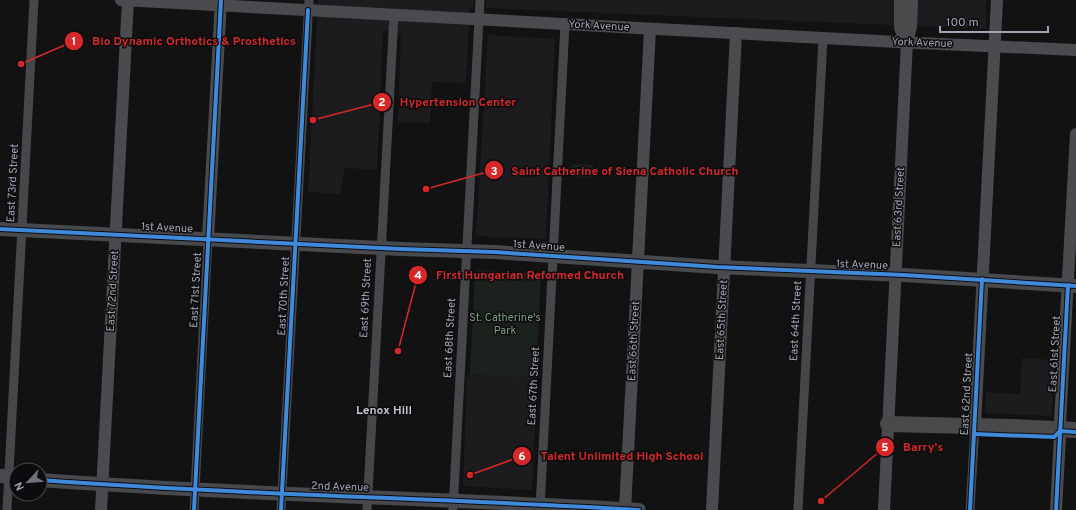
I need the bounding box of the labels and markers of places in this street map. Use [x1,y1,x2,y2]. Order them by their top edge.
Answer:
callout: Bio Dynamic Orthotics & Prosthetics [64,29,304,53]
callout: Hypertension Center [372,90,525,114]
callout: Saint Catherine of Siena Catholic Church [484,158,747,182]
callout: First Hungarian Reformed Church [408,263,632,287]
callout: Barry's [875,435,952,459]
callout: Talent Unlimited High School [512,444,711,468]

